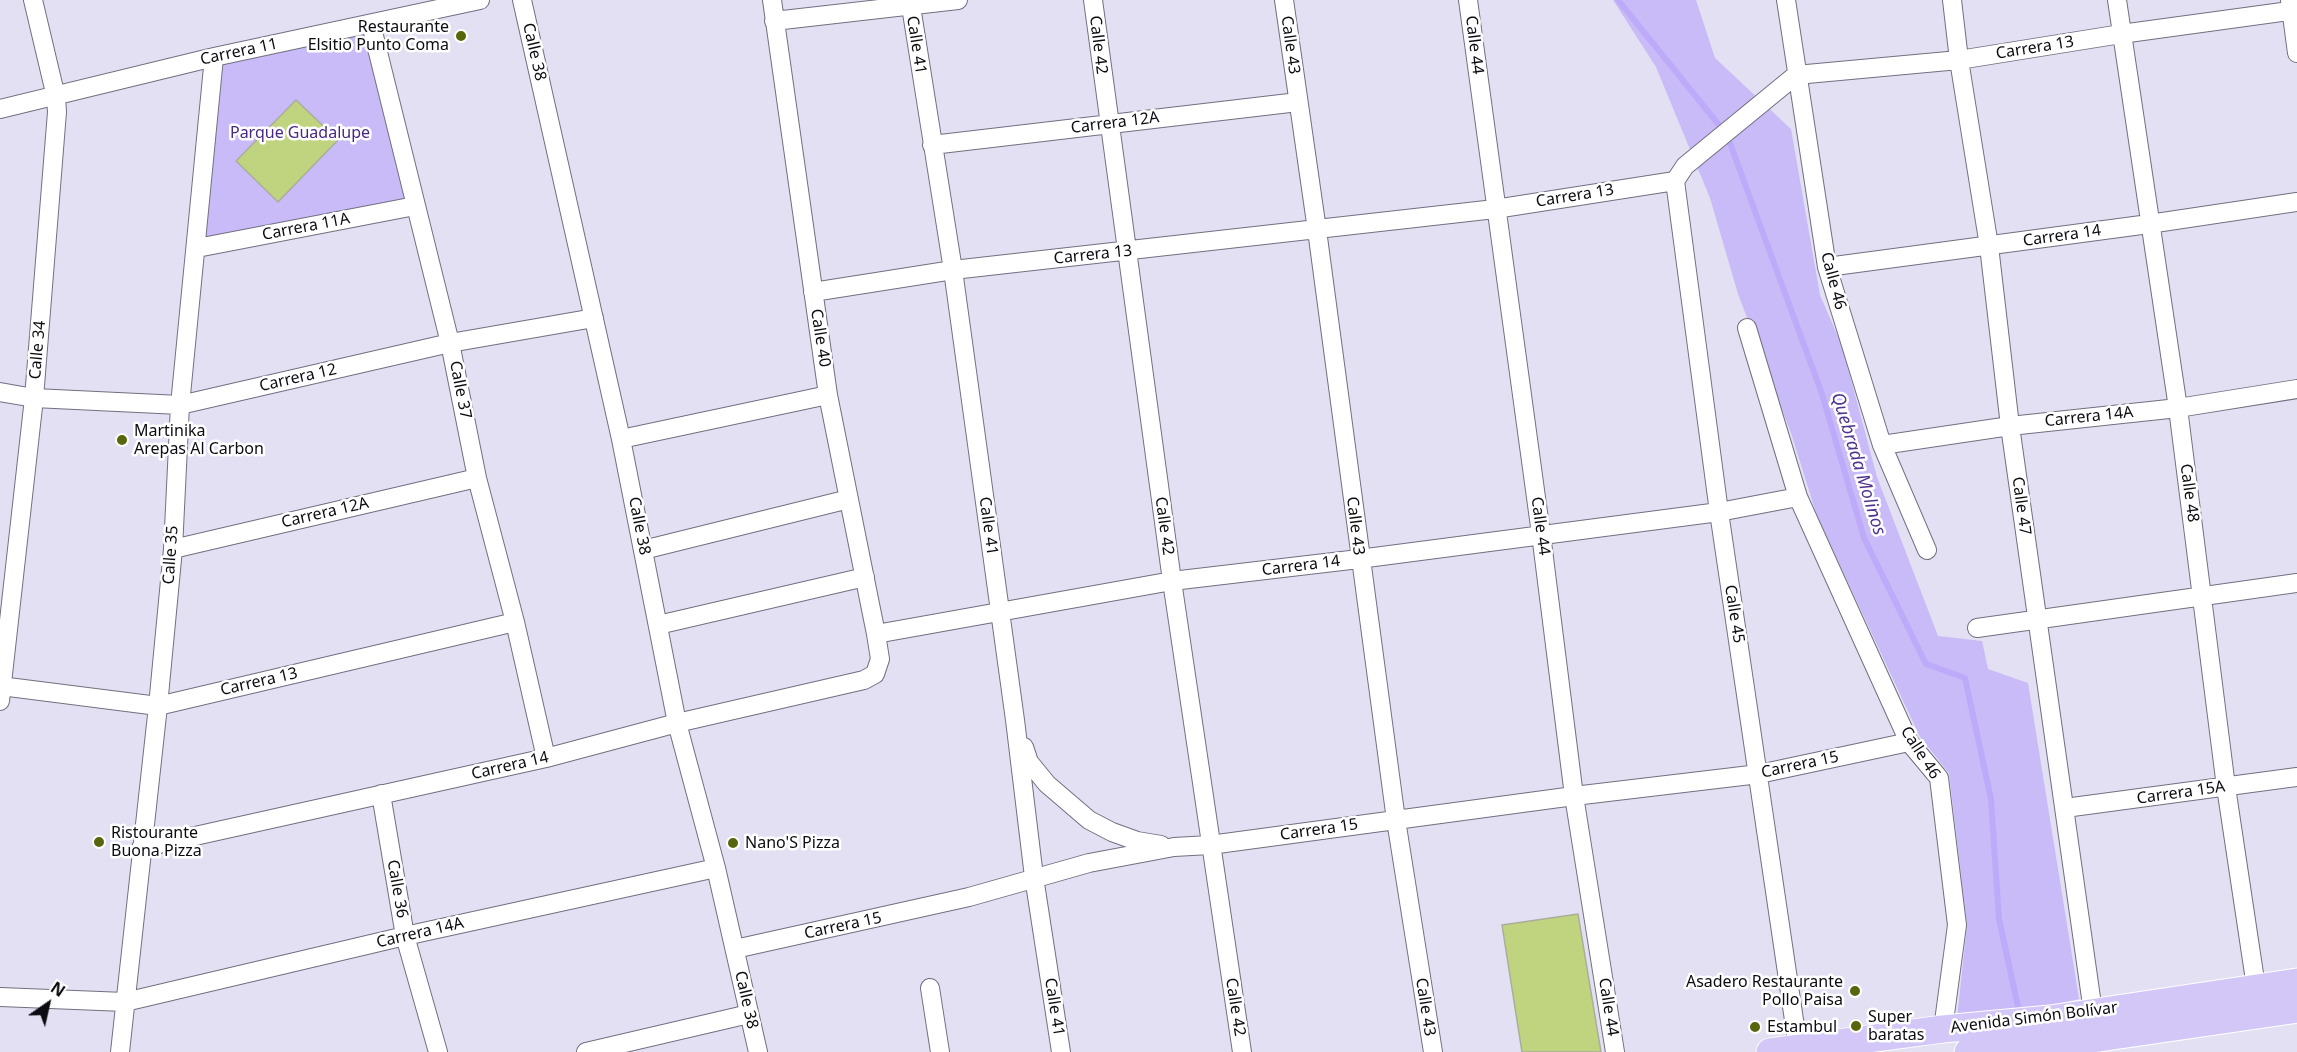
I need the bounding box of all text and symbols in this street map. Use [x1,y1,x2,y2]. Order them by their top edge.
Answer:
street label: Calle 41 [902,14,930,76]
street label: Calle 42 [1085,15,1111,75]
street label: Calle 43 [1276,15,1304,75]
street label: Calle 44 [1461,15,1487,75]
place label: Restaurante Elsitio Punto Coma [308,17,449,55]
street label: Calle 38 [518,21,550,83]
marker: Restaurante Elsitio Punto Coma [454,29,468,43]
street label: Carrera 13 [1995,32,2075,64]
street label: Carrera 11 [198,34,280,70]
street label: Carrera 12A [1070,108,1160,138]
park label: Parque Guadalupe [230,123,370,143]
street label: Carrera 13 [1535,180,1615,212]
street label: Carrera 11A [261,209,351,245]
street label: Carrera 14 [2022,221,2102,251]
street label: Carrera 13 [1053,241,1133,269]
street label: Calle 46 [1816,250,1850,312]
street label: Calle 40 [806,307,834,369]
street label: Calle 34 [26,320,50,380]
street label: Calle 37 [445,359,475,421]
street label: Carrera 12 [257,360,339,396]
water label: Quebrada Molinos [1826,390,1890,538]
street label: Carrera 14A [2044,403,2134,431]
place label: Martinika Arepas Al Carbon [134,421,264,459]
marker: Martinika Arepas Al Carbon [115,433,129,447]
street label: Calle 48 [2175,463,2203,523]
street label: Calle 47 [2007,476,2035,536]
street label: Carrera 12A [280,494,370,532]
street label: Calle 38 [624,495,654,557]
street label: Calle 41 [974,496,1002,556]
street label: Calle 42 [1150,496,1178,556]
street label: Calle 43 [1342,496,1368,556]
street label: Calle 44 [1526,496,1554,556]
street label: Calle 35 [159,525,183,585]
street label: Carrera 14 [1261,552,1341,580]
street label: Calle 45 [1720,583,1748,645]
street label: Carrera 13 [218,664,300,700]
street label: Calle 46 [1896,723,1944,783]
street label: Carrera 15 [1759,747,1841,783]
street label: Carrera 14 [469,748,551,784]
street label: Carrera 15A [2136,777,2226,809]
street label: Carrera 15 [1279,815,1359,845]
place label: Ristourante Buona Pizza [111,823,202,861]
place label: Nano'S Pizza [745,833,840,853]
marker: Ristourante Buona Pizza [92,835,106,849]
marker: Nano'S Pizza [726,836,740,850]
street label: Calle 36 [382,858,412,920]
street label: Carrera 15 [802,908,884,944]
street label: Carrera 14A [375,914,465,952]
street label: Calle 38 [730,969,762,1031]
place label: Asadero Restaurante Pollo Paisa [1686,972,1843,1010]
north arrow [18,974,78,1034]
text: N [47,976,70,1002]
street label: Calle 41 [1040,976,1068,1038]
street label: Calle 42 [1221,976,1249,1038]
street label: Calle 43 [1411,976,1439,1038]
street label: Calle 44 [1594,976,1622,1038]
marker: Asadero Restaurante Pollo Paisa [1848,984,1862,998]
street label: Avenida Simón Bolívar [1949,998,2119,1038]
place label: Super baratas [1868,1007,1924,1045]
place label: Estambul [1767,1017,1837,1037]
marker: Super baratas [1849,1019,1863,1033]
marker: Estambul [1748,1020,1762,1034]

